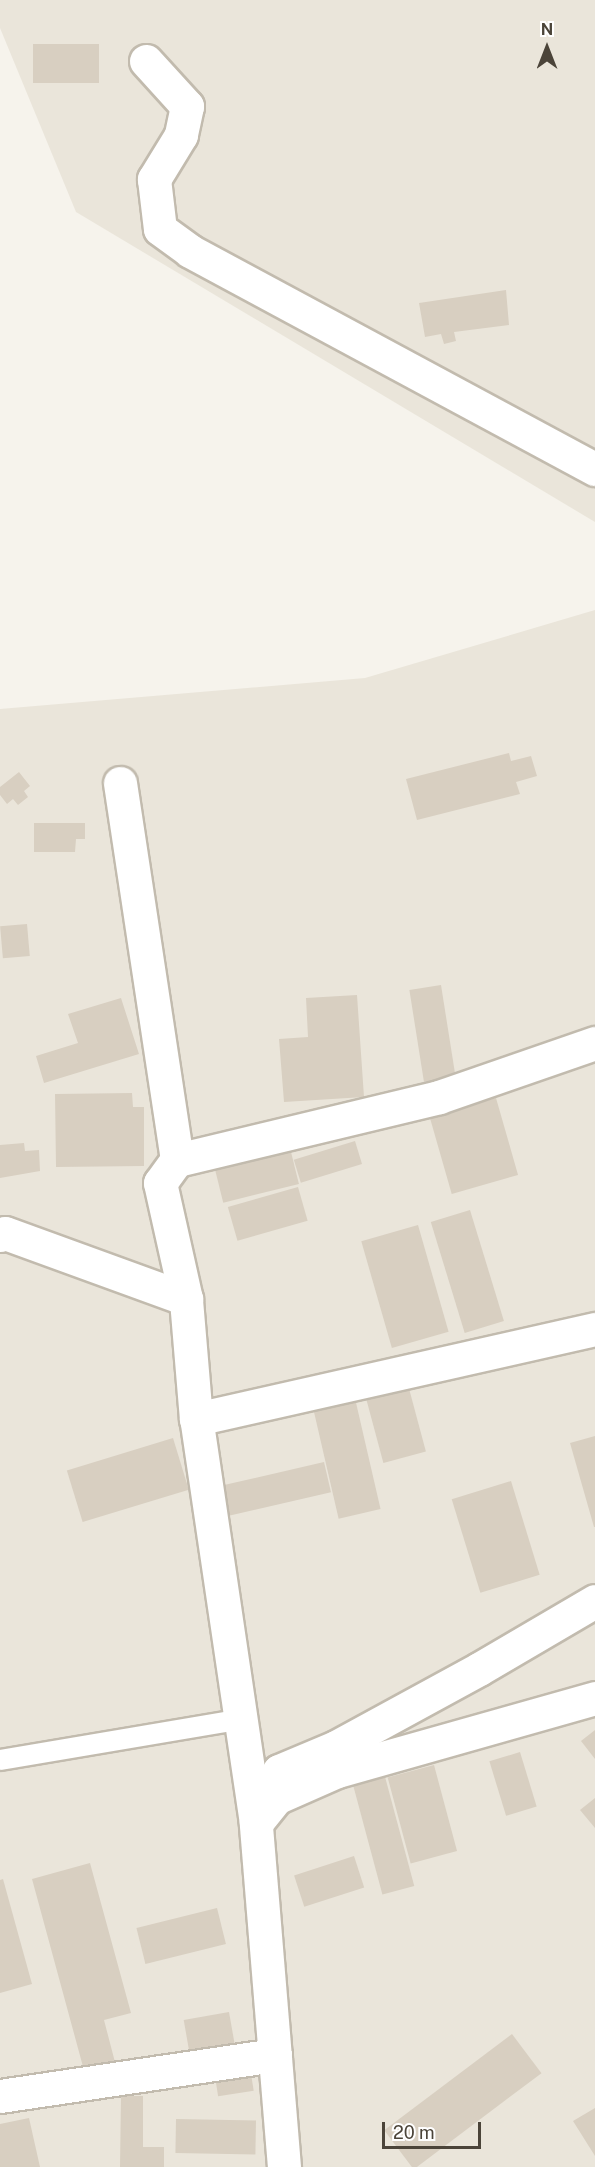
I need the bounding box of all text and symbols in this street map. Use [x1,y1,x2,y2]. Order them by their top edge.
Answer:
north arrow [517,18,577,78]
text: N [541,20,553,39]
scale bar [385,2110,484,2148]
text: 20 m [393,2122,435,2143]

